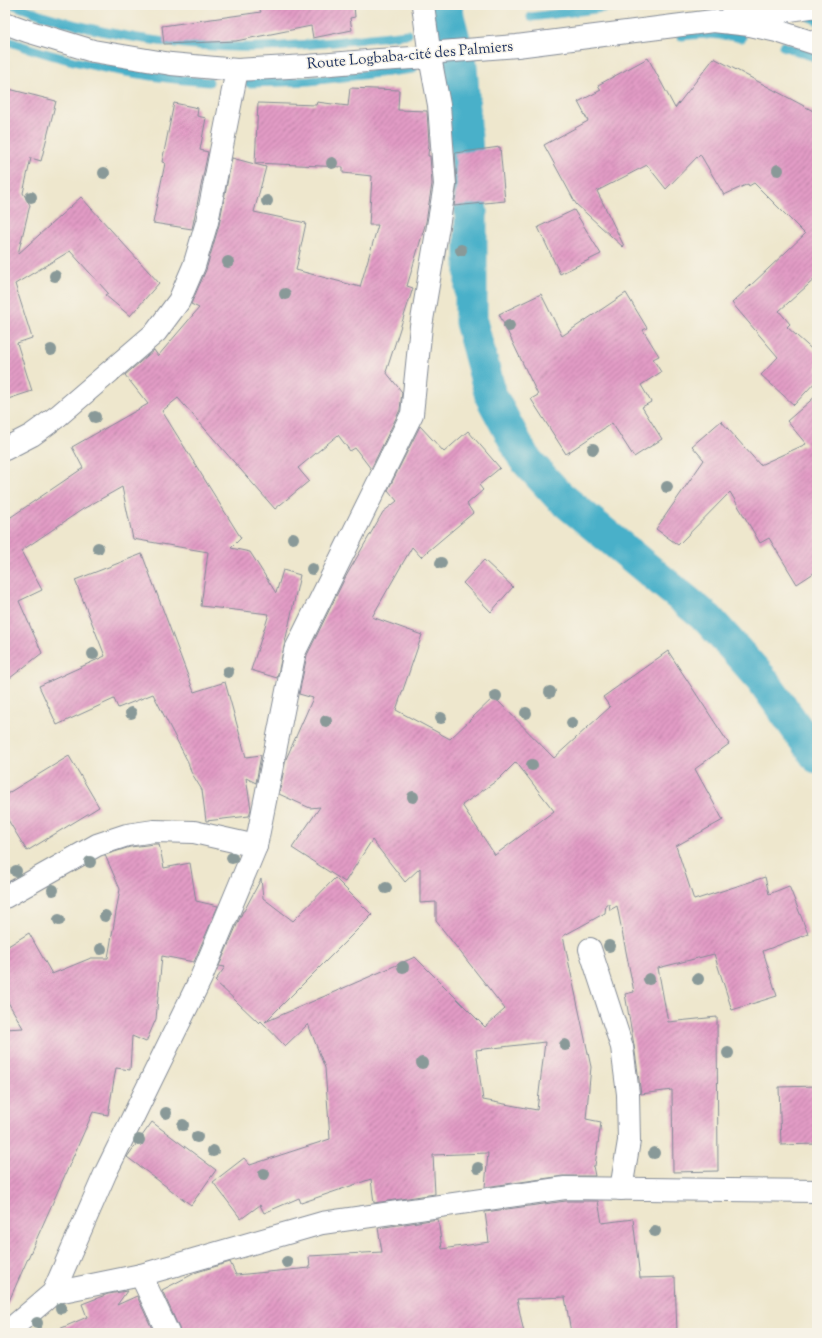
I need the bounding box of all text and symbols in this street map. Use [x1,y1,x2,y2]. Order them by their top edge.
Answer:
street label: Route Logbaba-cité des Palmiers [306,37,514,75]

